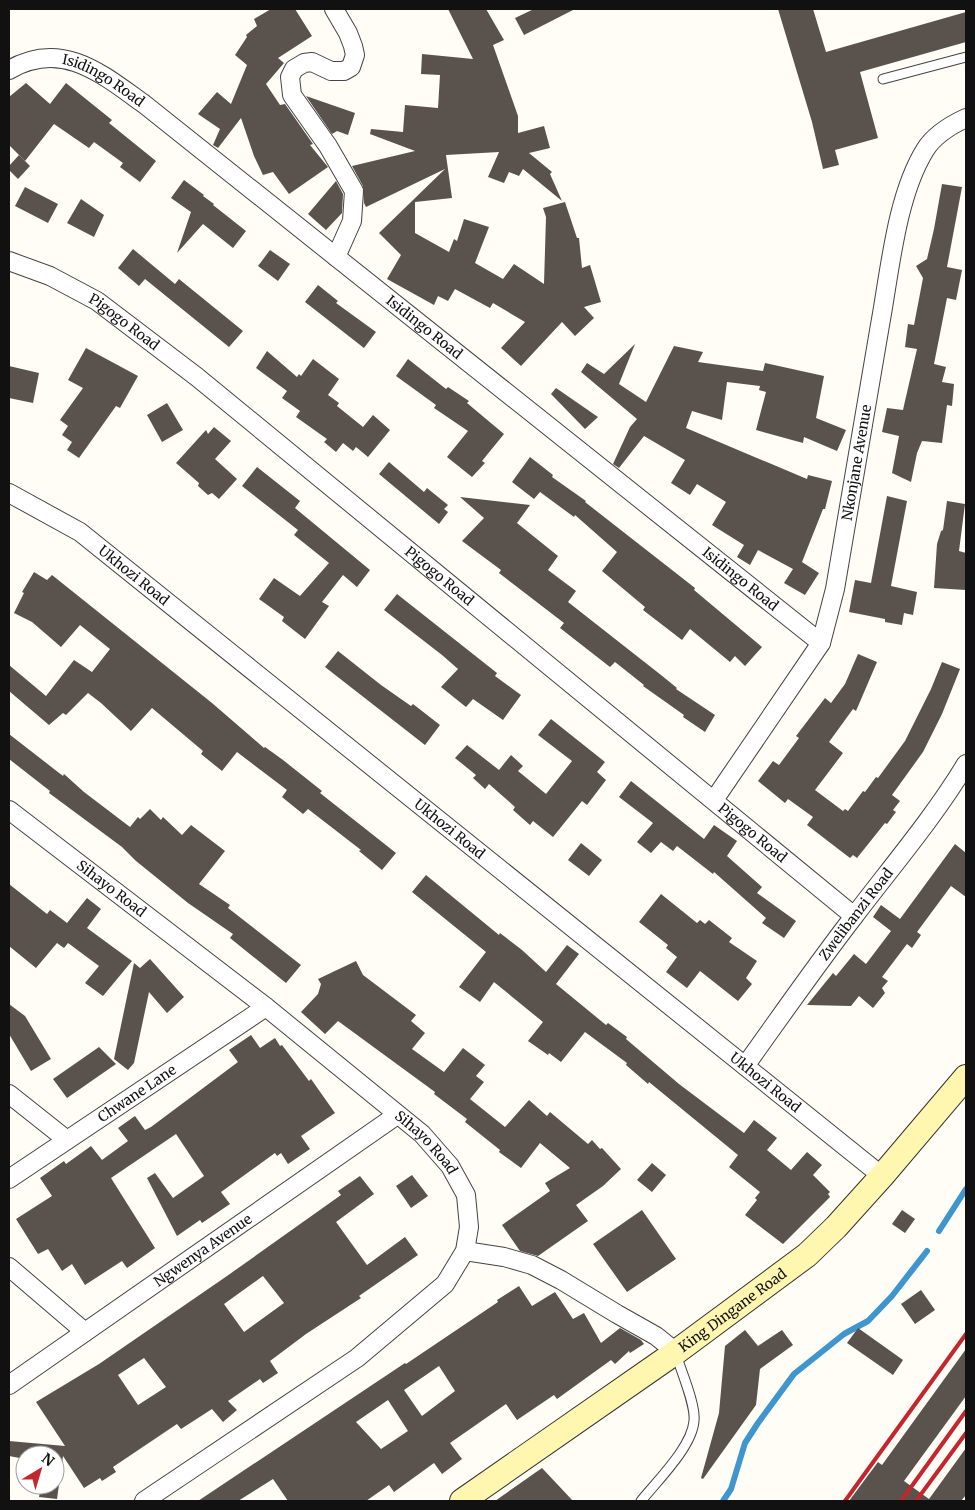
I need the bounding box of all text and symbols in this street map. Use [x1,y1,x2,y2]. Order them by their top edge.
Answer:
street label: Isidingo Road [61,50,148,111]
street label: Pigogo Road [86,289,163,354]
street label: Isidingo Road [383,291,466,363]
street label: Nkonjane Avenue [838,403,875,522]
street label: Ukhozi Road [95,541,173,609]
street label: Pigogo Road [401,542,478,610]
street label: Isidingo Road [699,543,782,615]
street label: Ukhozi Road [410,795,489,863]
street label: Pigogo Road [714,799,791,867]
street label: Sihayo Road [73,856,150,921]
street label: Zwelibanzi Road [815,864,897,964]
street label: Ukhozi Road [726,1048,805,1117]
street label: Chwane Lane [94,1061,180,1126]
street label: Sihayo Road [391,1107,462,1178]
street label: Ngwenya Avenue [150,1210,255,1291]
street label: King Dingane Road [675,1264,790,1356]
north arrow [15,1445,65,1495]
text: N [38,1449,58,1470]

